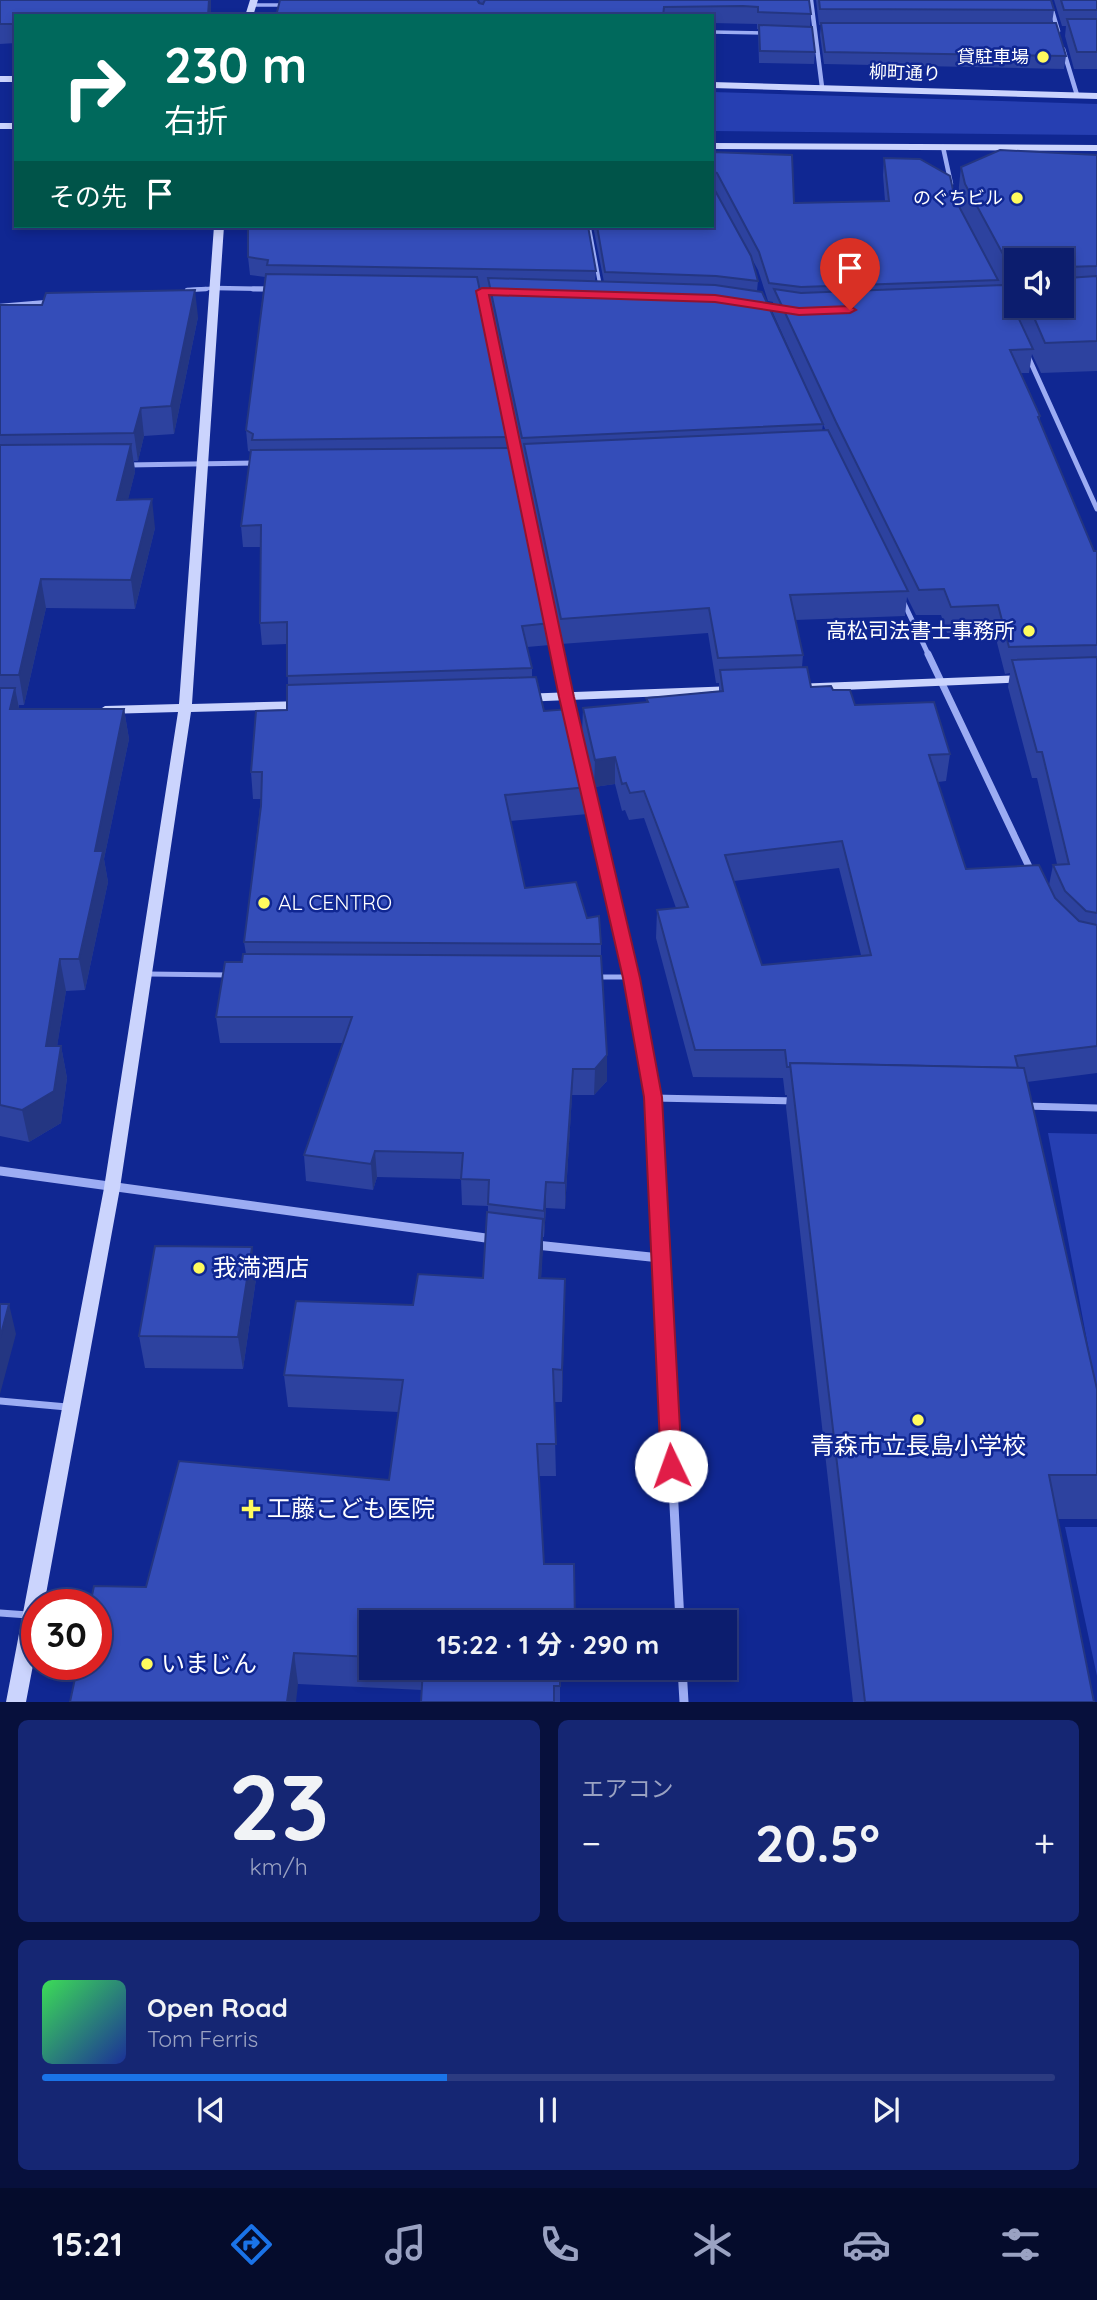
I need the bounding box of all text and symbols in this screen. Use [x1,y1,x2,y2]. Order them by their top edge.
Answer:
text: 230 m [164,34,307,95]
icon: right [49,42,140,133]
place label: 貸駐車場 [957,45,1029,68]
marker: 貸駐車場 [1035,49,1051,65]
street label: 柳町通り [869,60,941,85]
text: 右折 [164,100,228,140]
icon: arrive [141,175,179,213]
text: その先 [49,180,127,213]
place label: のぐちビル [913,186,1003,209]
marker: のぐちビル [1009,190,1025,206]
pin [820,238,880,310]
map controls [1004,248,1074,318]
button: sound [1004,248,1074,318]
icon: arrive [831,249,869,287]
place label: 高松司法書士事務所 [826,617,1015,643]
marker: 高松司法書士事務所 [1021,623,1037,639]
place label: AL CENTRO [278,889,392,915]
marker: AL CENTRO [256,895,272,911]
place label: 我満酒店 [213,1252,309,1282]
marker: 我満酒店 [191,1260,207,1276]
marker: 青森市立長島小学校 [910,1412,926,1428]
position arrow [634,1429,708,1503]
place label: 青森市立長島小学校 [810,1430,1026,1460]
place label: 工藤こども医院 [267,1493,435,1523]
marker: 工藤こども医院 [241,1499,261,1519]
speed limit sign: 30 [21,1589,112,1680]
text: 15:22 · 1 分 · 290 m [437,1628,659,1661]
place label: いまじん [161,1648,257,1678]
marker: いまじん [139,1656,155,1672]
text: 23 [228,1749,329,1863]
text: エアコン [582,1774,674,1803]
text: 20.5° [755,1810,880,1875]
text: − [582,1819,601,1867]
text: + [1034,1819,1055,1867]
text: km/h [250,1852,308,1881]
text: Open Road [147,1991,288,2024]
text: Tom Ferris [147,2024,258,2053]
icon: previous [192,2091,230,2129]
icon: pause [529,2091,567,2129]
icon: next [867,2091,905,2129]
icon: directions [227,2220,276,2269]
icon: music [381,2220,430,2269]
icon: phone [535,2220,584,2269]
icon: climate [688,2220,737,2269]
icon: car [842,2220,891,2269]
icon: filters [996,2220,1045,2269]
text: 15:21 [52,2224,123,2264]

